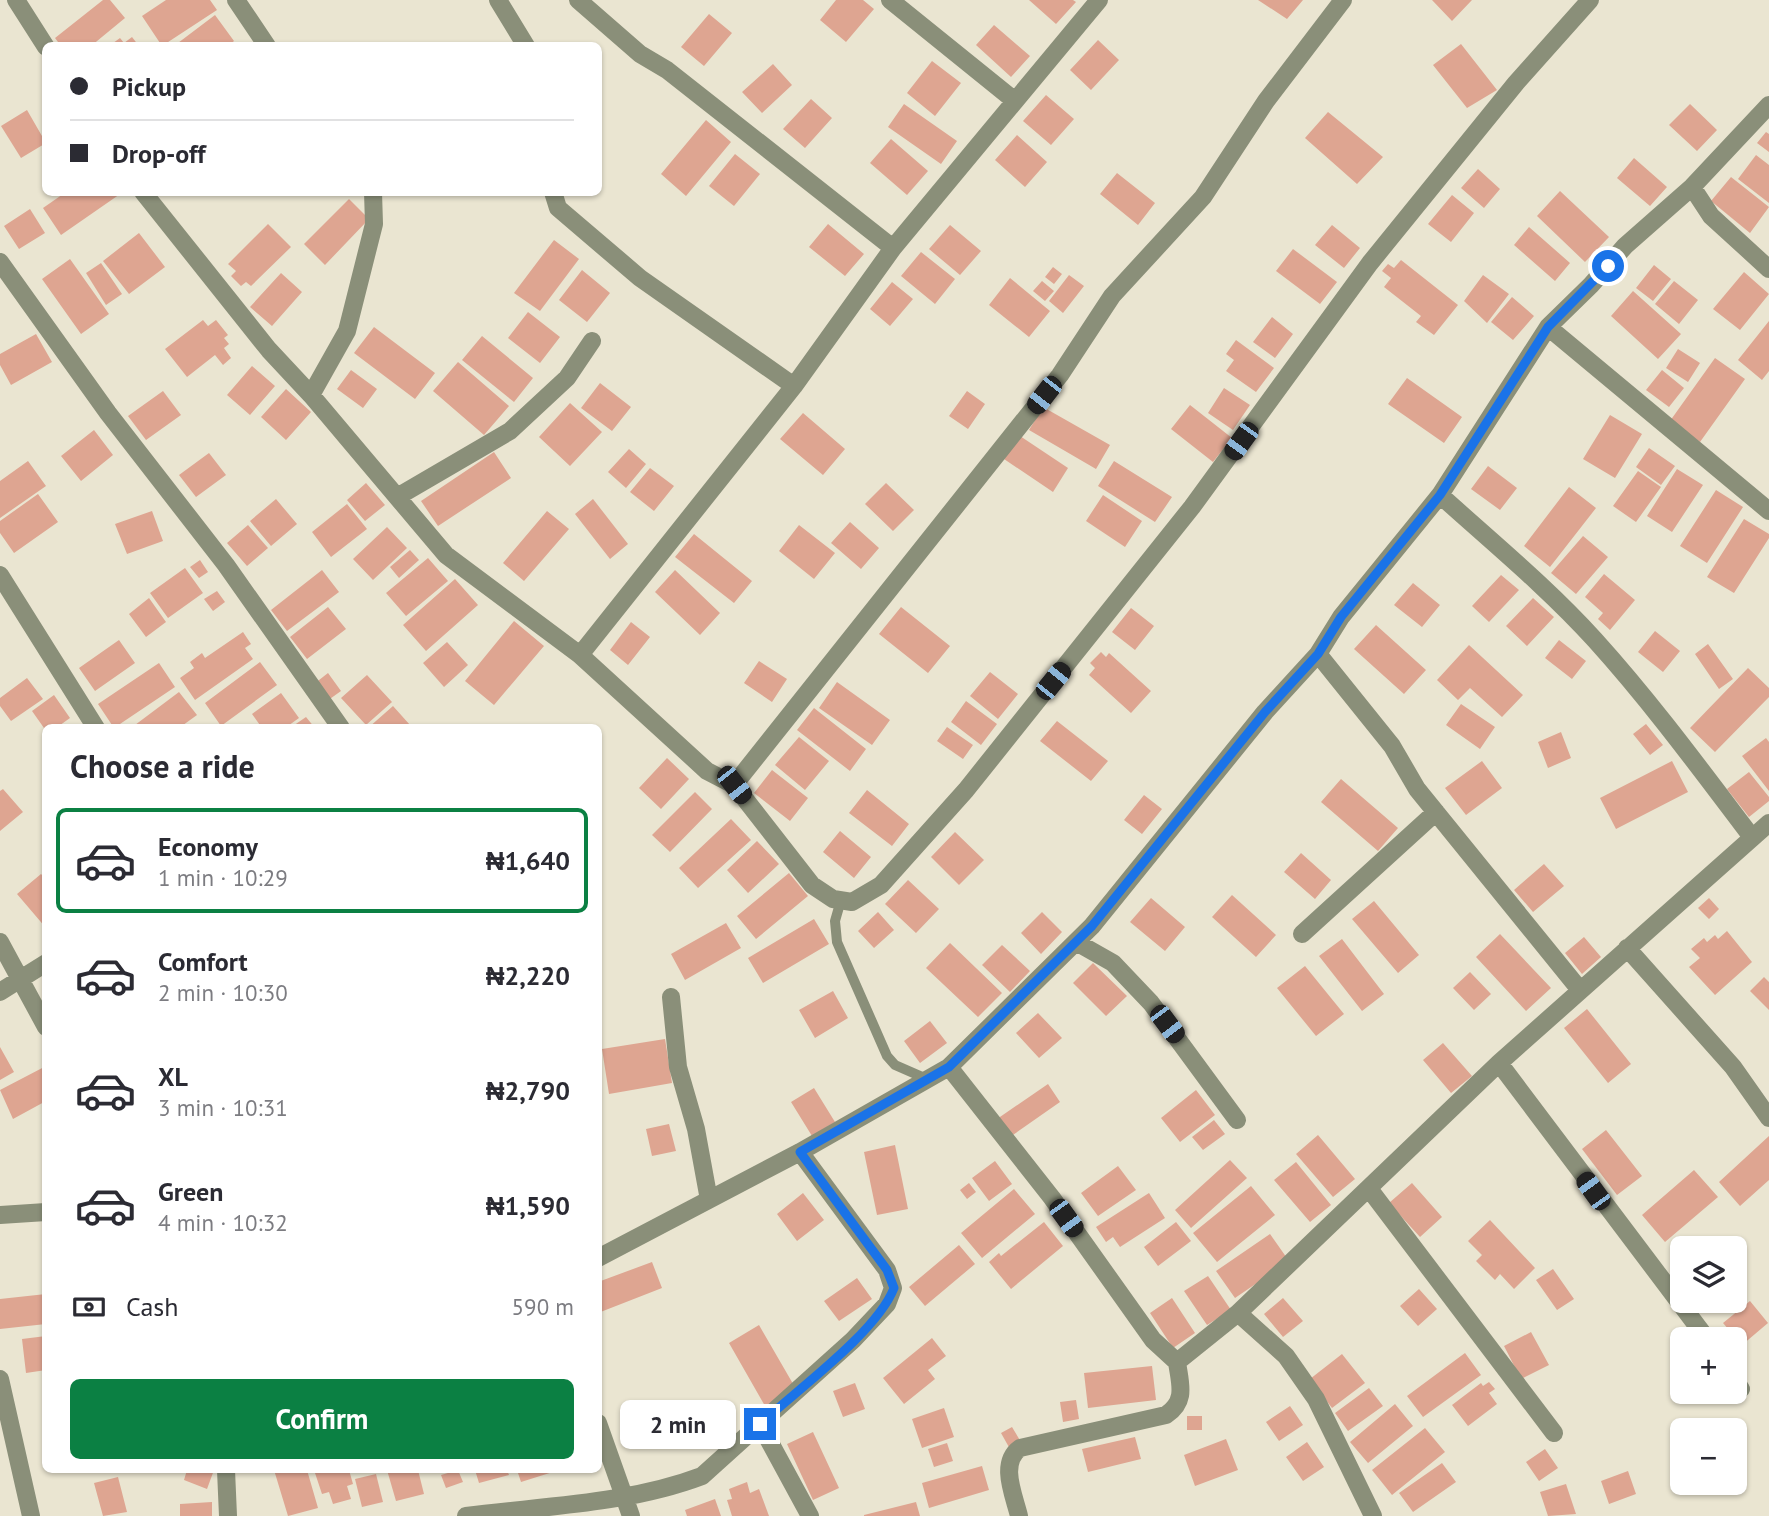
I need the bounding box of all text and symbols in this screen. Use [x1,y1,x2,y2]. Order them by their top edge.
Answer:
text: Pickup [112,70,186,103]
text: Drop-off [112,137,206,170]
route start [1592,250,1624,282]
car [1023,372,1066,418]
car [1221,418,1262,464]
car [1032,658,1075,704]
text: Choose a ride [70,745,255,787]
car [713,762,756,808]
icon: car [74,829,137,892]
text: Economy [158,830,258,863]
text: ₦1,640 [486,844,570,877]
text: 1 min · 10:29 [158,863,288,892]
icon: car [74,944,137,1007]
text: Comfort [158,945,248,978]
text: ₦2,220 [486,959,570,992]
text: 2 min · 10:30 [158,978,288,1007]
car [1146,1001,1189,1047]
icon: car [74,1059,137,1122]
text: XL [158,1060,188,1093]
text: ₦2,790 [486,1074,570,1107]
text: 3 min · 10:31 [158,1093,288,1122]
car [1573,1168,1614,1214]
icon: car [74,1174,137,1237]
text: Green [158,1175,223,1208]
text: ₦1,590 [486,1189,570,1222]
car [1046,1195,1087,1241]
text: 4 min · 10:32 [158,1208,288,1237]
map controls [1670,1236,1747,1495]
button: layers [1670,1236,1747,1313]
icon: cash [70,1288,108,1326]
text: Cash [126,1290,178,1323]
text: 590 m [512,1292,574,1321]
button: + [1670,1327,1747,1404]
button: Confirm [70,1379,574,1459]
callout: 2 min [620,1400,736,1448]
route end [744,1408,776,1440]
text: 2 min [650,1410,706,1439]
button: − [1670,1418,1747,1495]

